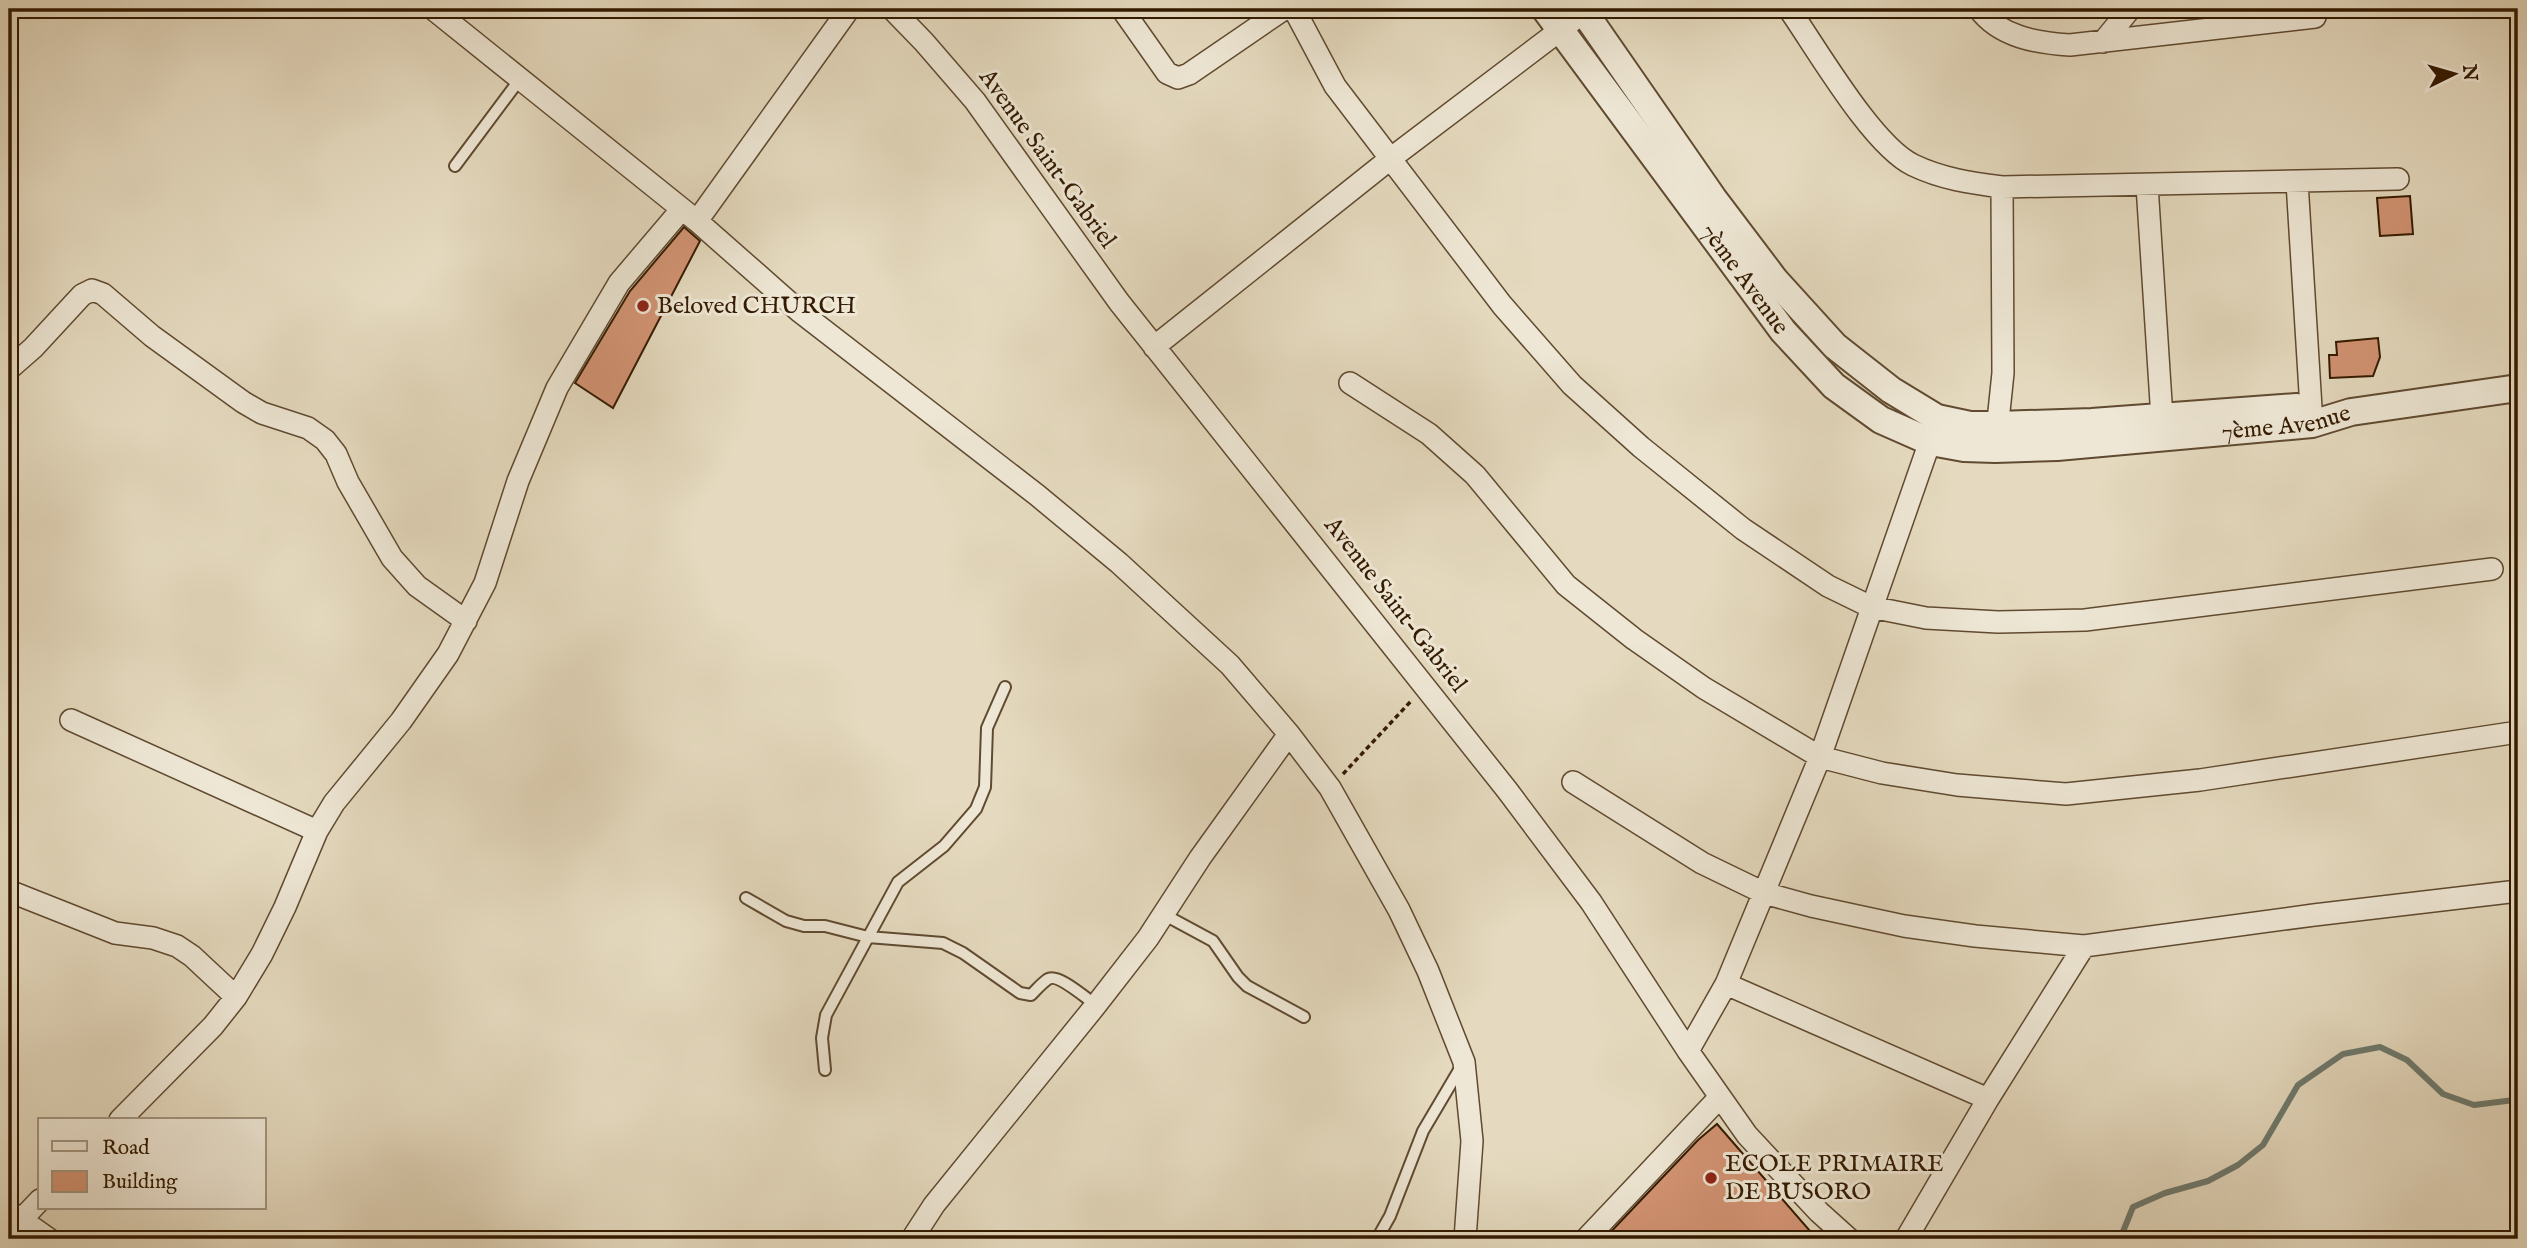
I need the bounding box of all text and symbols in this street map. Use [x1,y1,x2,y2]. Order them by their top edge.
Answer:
north arrow [2418,38,2488,108]
street label: Avenue Saint-Gabriel [971,62,1123,255]
text: N [2456,62,2482,82]
street label: 7ème Avenue [1694,218,1796,341]
place label: Beloved CHURCH [657,291,856,322]
marker: Beloved CHURCH [635,298,651,314]
street label: 7ème Avenue [2220,398,2354,448]
street label: Avenue Saint-Gabriel [1316,510,1474,699]
legend [38,1118,266,1210]
text: Road [102,1135,150,1162]
place label: ECOLE PRIMAIRE DE BUSORO [1725,1149,1944,1208]
text: Building [102,1169,178,1196]
marker: ECOLE PRIMAIRE DE BUSORO [1703,1170,1719,1186]

